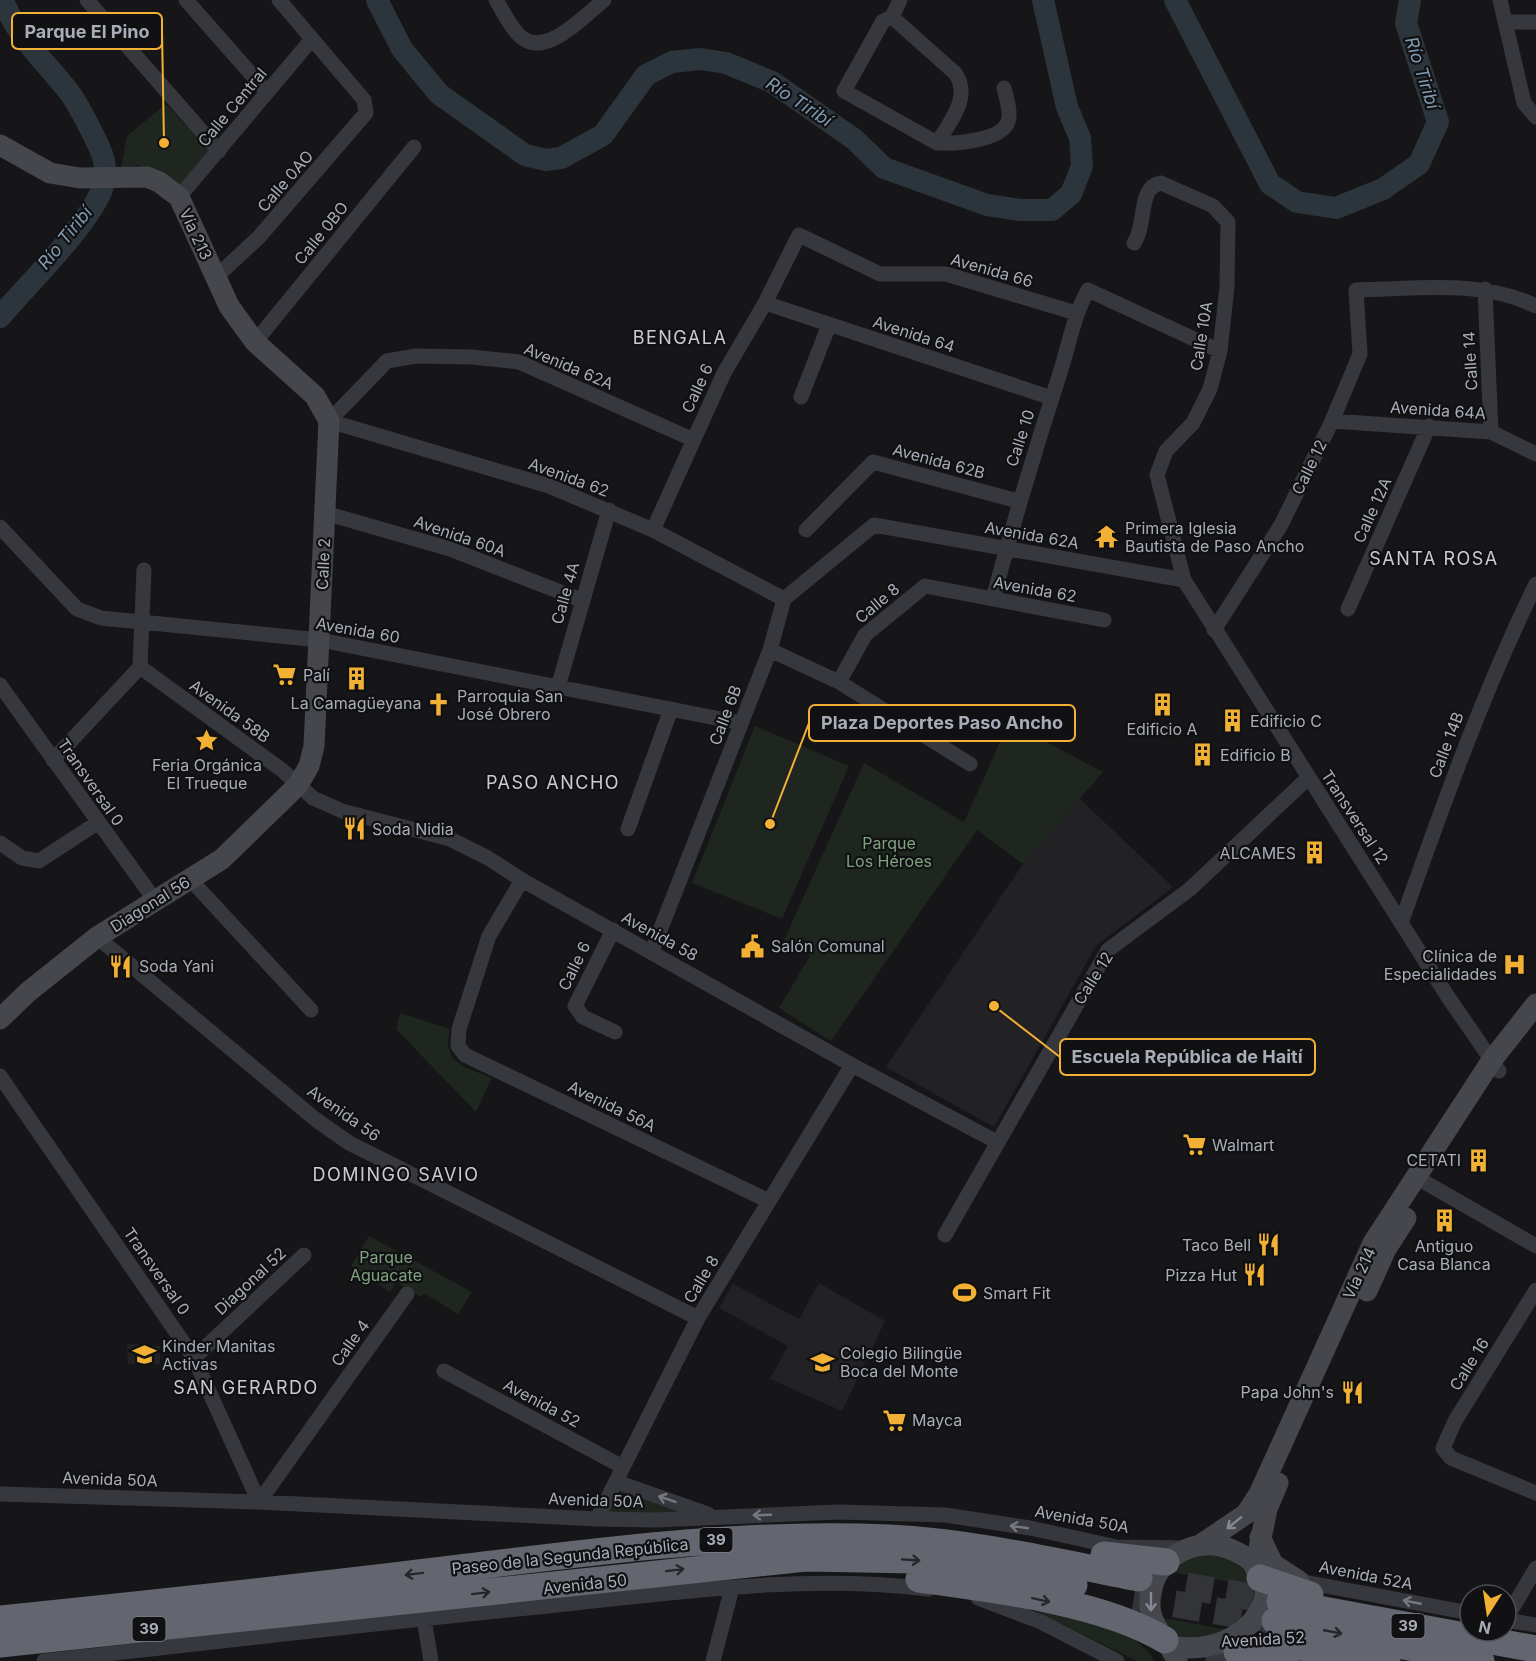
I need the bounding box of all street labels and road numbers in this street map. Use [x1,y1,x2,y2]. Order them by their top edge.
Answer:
street label: Calle Central [193,63,271,151]
street label: Calle 0AO [253,146,317,216]
street label: Calle 0BO [290,198,352,268]
street label: Vía 213 [175,205,217,263]
street label: Avenida 66 [949,249,1035,291]
street label: Calle 10A [1186,300,1216,372]
street label: Avenida 64 [871,311,957,357]
street label: Calle 14 [1458,331,1482,391]
street label: Avenida 62A [521,338,617,394]
street label: Calle 6 [677,360,717,416]
street label: Avenida 64A [1389,397,1487,423]
street label: Calle 10 [1001,407,1039,469]
street label: Calle 12 [1287,436,1331,498]
street label: Avenida 62B [891,439,987,483]
street label: Avenida 62 [526,453,612,501]
street label: Calle 12A [1349,474,1395,546]
street label: Avenida 60A [412,511,508,561]
street label: Avenida 62A [983,517,1081,553]
street label: Calle 2 [312,538,334,590]
street label: Calle 4A [547,560,583,626]
street label: Avenida 62 [992,572,1078,606]
street label: Calle 8 [851,579,903,627]
street label: Avenida 60 [315,613,401,647]
street label: Avenida 58B [186,675,274,747]
street label: Calle 6B [704,682,746,748]
street label: Calle 14B [1424,709,1468,781]
street label: Transversal 0 [53,734,129,830]
street label: Transversal 12 [1317,766,1393,868]
street label: Diagonal 56 [106,872,194,936]
street label: Avenida 58 [618,907,702,965]
street label: Calle 6 [554,938,594,994]
street label: Calle 12 [1069,948,1117,1008]
street label: Avenida 56A [565,1076,659,1136]
street label: Avenida 56 [304,1081,384,1145]
street label: Transversal 0 [119,1223,195,1319]
street label: Diagonal 52 [210,1243,290,1319]
street label: Vía 214 [1338,1244,1380,1302]
street label: Calle 8 [679,1251,723,1307]
street label: Calle 4 [326,1316,374,1370]
street label: Calle 16 [1445,1334,1493,1394]
street label: Avenida 52 [500,1374,584,1432]
street label: Avenida 50A [62,1467,158,1491]
street label: Avenida 50A [548,1488,644,1512]
street label: Avenida 50A [1033,1501,1131,1537]
road number: 39 [700,1528,732,1552]
street label: Paseo de la Segunda República [451,1534,689,1578]
street label: Avenida 52A [1317,1556,1415,1594]
street label: Avenida 50 [542,1570,628,1598]
road number: 39 [1392,1614,1424,1638]
road number: 39 [132,1617,166,1641]
street label: Avenida 52 [1221,1627,1305,1651]

